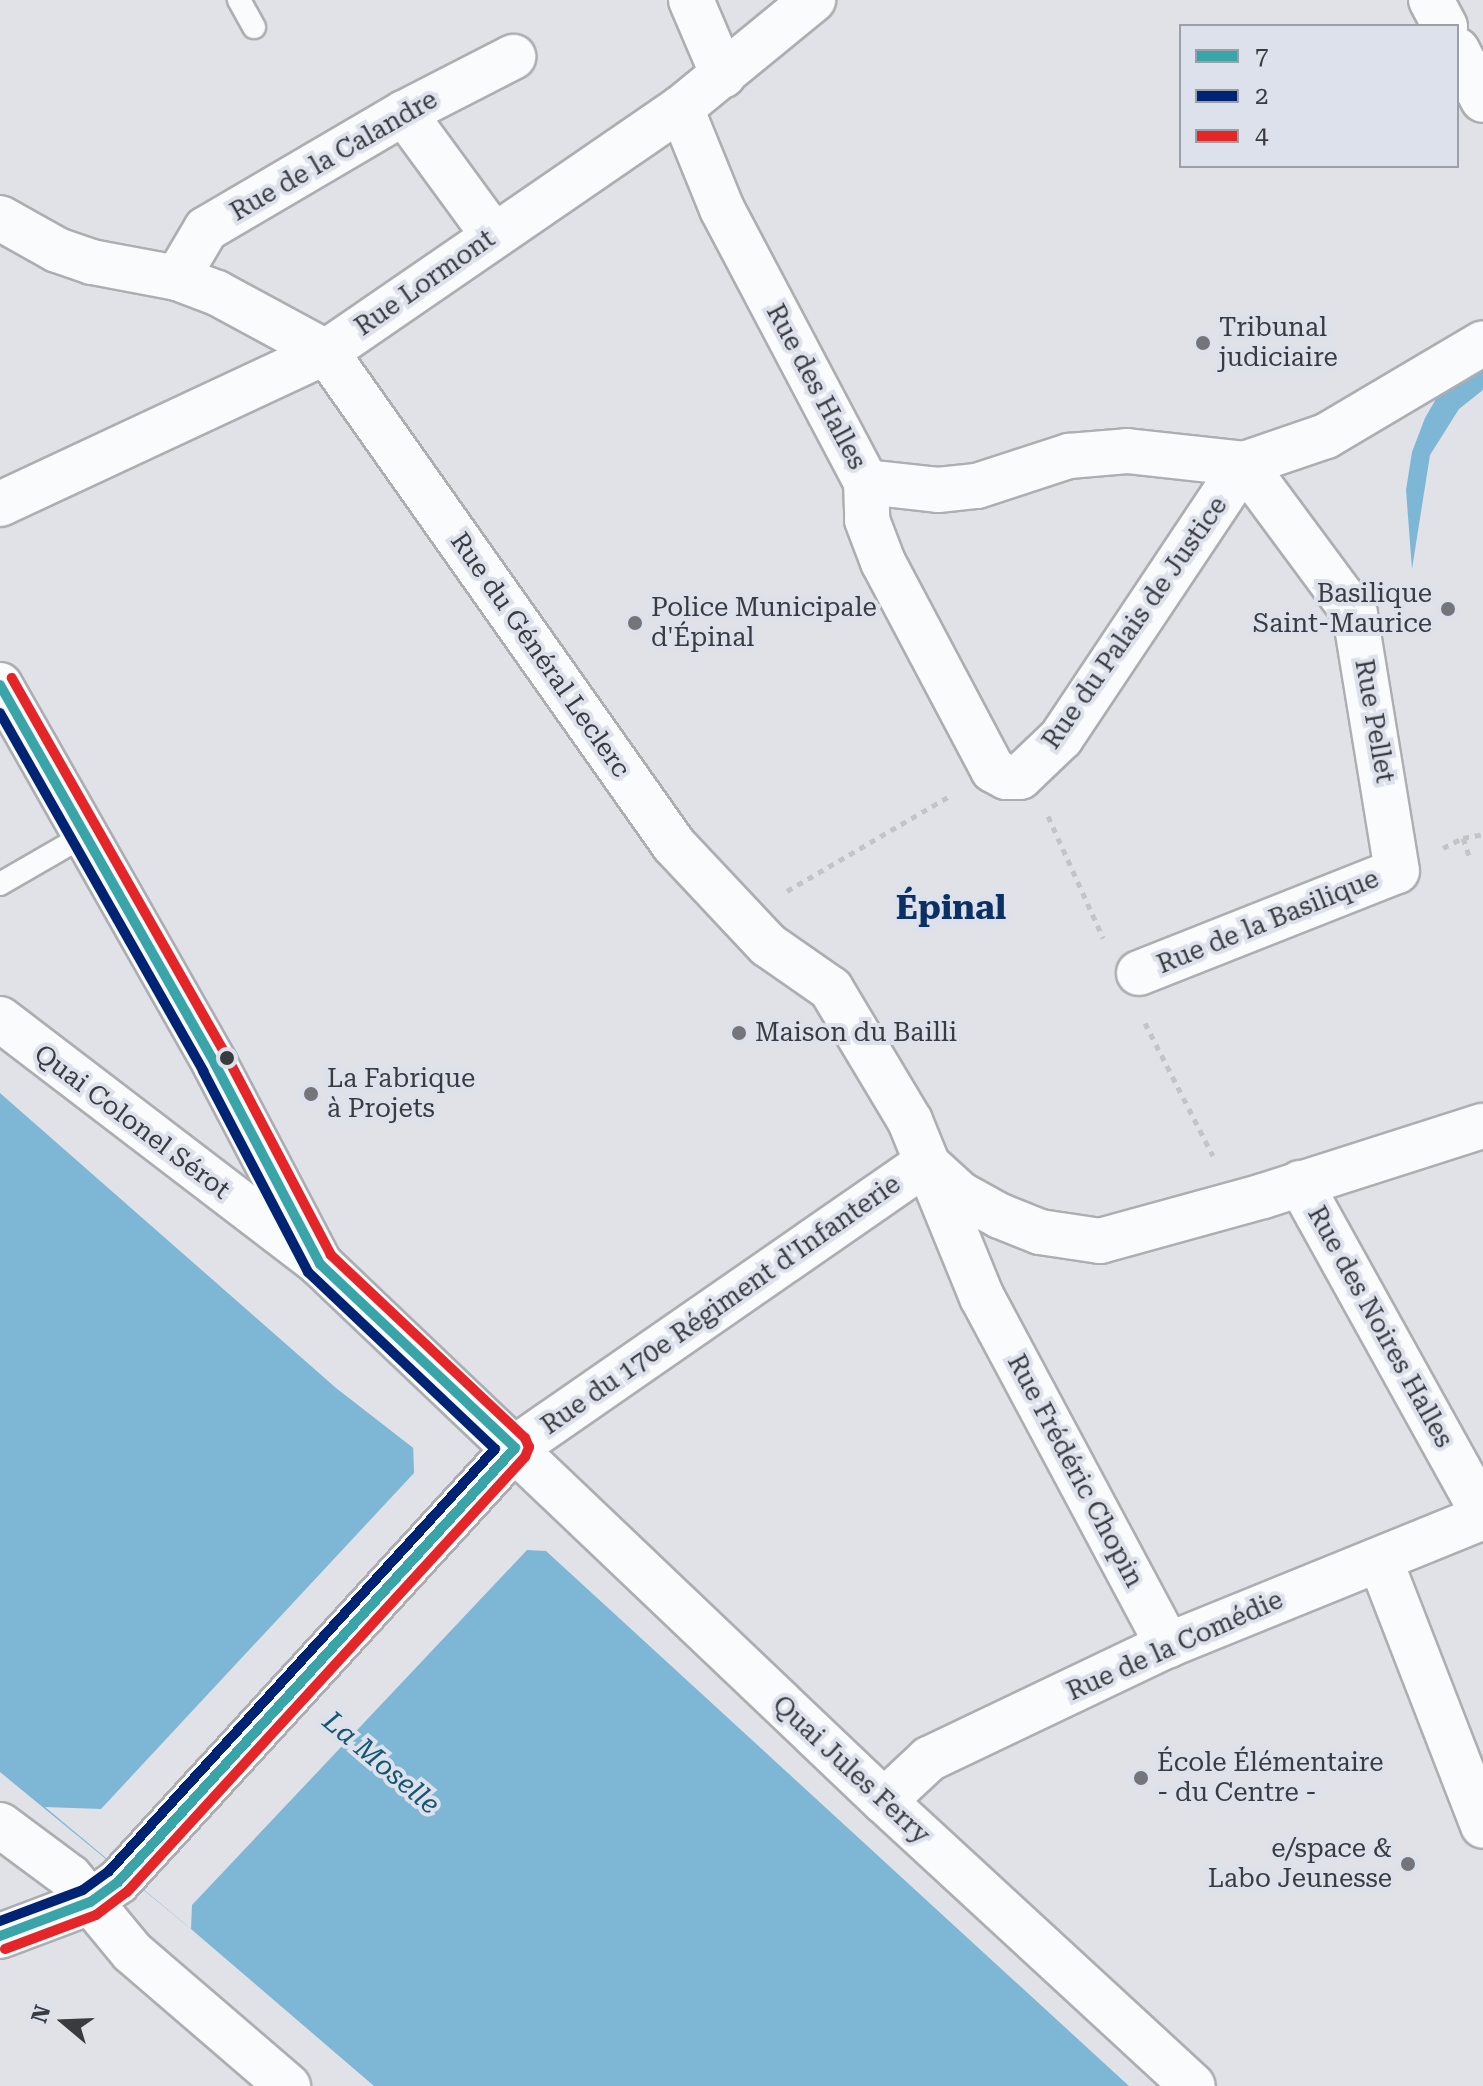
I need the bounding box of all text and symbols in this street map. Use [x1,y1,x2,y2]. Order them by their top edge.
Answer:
legend [1179,24,1459,168]
text: 7 [1255,42,1268,70]
text: 2 [1255,82,1268,110]
street label: Rue de la Calandre [225,84,443,228]
text: 4 [1255,122,1268,150]
street label: Rue Lormont [349,223,501,343]
street label: Rue des Halles [759,299,873,475]
place label: Tribunal judiciaire [1219,312,1338,374]
marker: Tribunal judiciaire [1194,334,1212,352]
street label: Rue du Palais de Justice [1036,491,1234,755]
street label: Rue du Général Leclerc [444,527,636,783]
place label: Basilique Saint-Maurice [1253,578,1432,640]
place label: Police Municipale d'Épinal [651,592,877,654]
marker: Basilique Saint-Maurice [1439,600,1457,618]
marker: Police Municipale d'Épinal [626,614,644,632]
street label: Rue Pellet [1348,657,1400,785]
street label: Rue de la Basilique [1153,863,1383,981]
district label: Épinal [896,888,1006,928]
place label: Maison du Bailli [755,1017,957,1049]
marker: Maison du Bailli [730,1024,748,1042]
street label: Quai Colonel Sérot [28,1038,236,1206]
unlabelled marker [219,1050,235,1066]
place label: La Fabrique à Projets [327,1063,475,1124]
marker: La Fabrique à Projets [302,1085,320,1103]
street label: Rue du 170e Régiment d'Infanterie [535,1169,907,1441]
street label: Rue des Noires Halles [1301,1201,1459,1453]
street label: Rue Frédéric Chopin [1000,1349,1150,1593]
street label: Rue de la Comédie [1062,1584,1288,1708]
street label: Quai Jules Ferry [766,1689,936,1851]
water label: La Moselle [316,1705,446,1821]
place label: École Élémentaire - du Centre - [1157,1747,1384,1808]
marker: École Élémentaire - du Centre - [1132,1769,1150,1787]
place label: e/space & Labo Jeunesse [1208,1833,1392,1894]
marker: e/space & Labo Jeunesse [1399,1855,1417,1873]
north arrow [24,1982,104,2062]
text: N [26,2002,55,2026]

